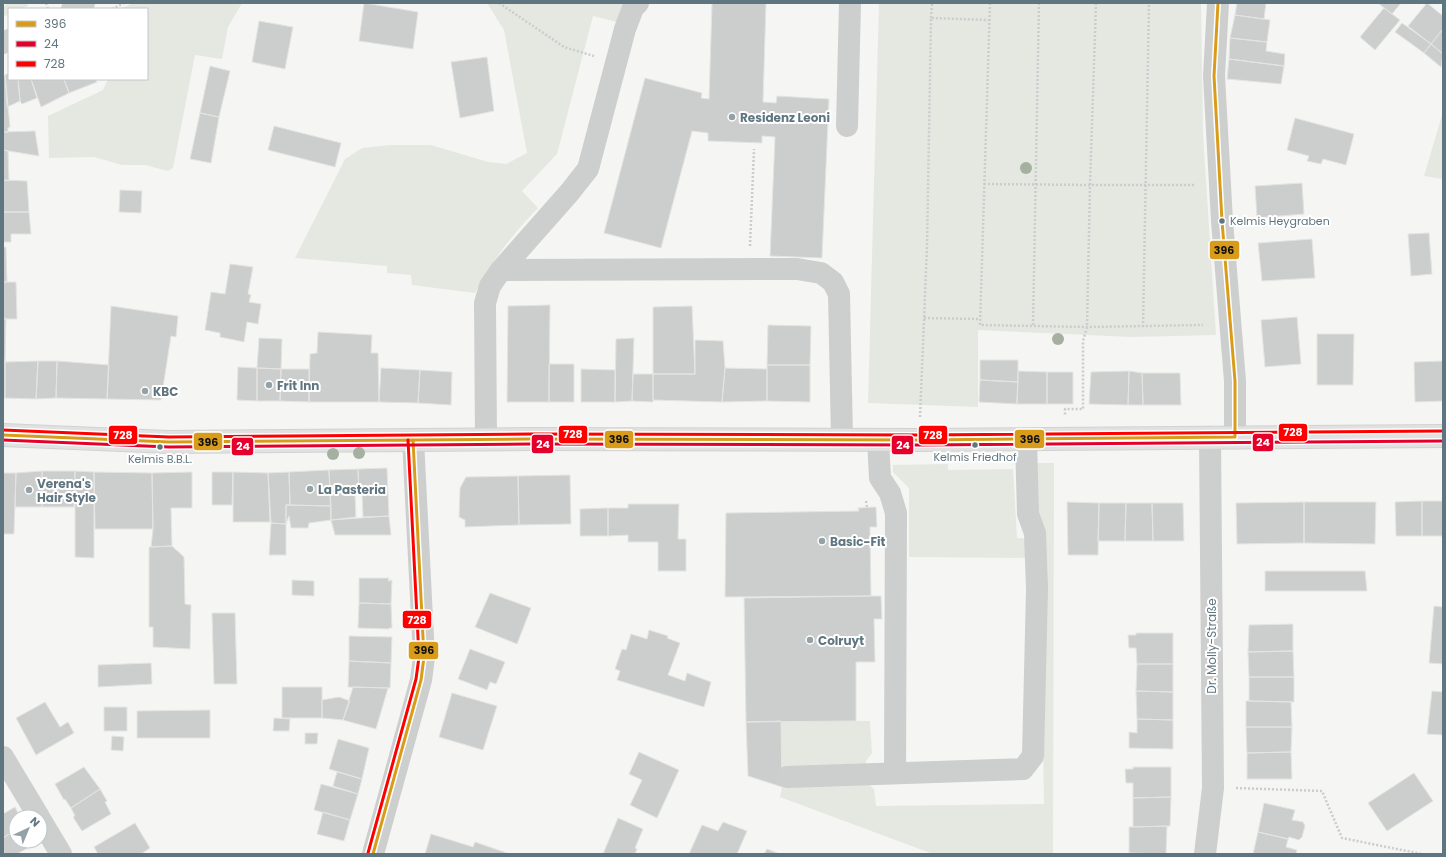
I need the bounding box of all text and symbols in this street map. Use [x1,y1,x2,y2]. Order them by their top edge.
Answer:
legend [8,8,148,80]
text: 396 [44,15,66,32]
text: 24 [44,35,59,52]
text: 728 [44,55,65,72]
place label: Residenz Leoni [740,109,830,126]
marker: Residenz Leoni [727,112,737,122]
place label: Kelmis Heygraben [1230,213,1330,229]
marker: Kelmis Heygraben [1217,216,1227,226]
line badge: 396 [1209,240,1240,260]
text: 396 [1214,242,1234,258]
place label: Frit Inn [277,377,319,394]
marker: Frit Inn [264,380,274,390]
place label: KBC [153,383,178,400]
marker: KBC [140,386,150,396]
line badge: 728 [1278,423,1308,442]
text: 728 [1283,424,1303,440]
line badge: 728 [108,425,138,445]
line badge: 728 [558,425,588,444]
line badge: 728 [918,425,948,445]
text: 728 [563,426,583,442]
text: 728 [113,427,133,443]
text: 728 [923,427,943,443]
line badge: 396 [1014,429,1045,449]
line badge: 396 [604,430,634,449]
text: 396 [609,431,629,447]
text: 396 [1020,431,1040,447]
line badge: 396 [193,432,223,451]
line badge: 24 [1252,433,1274,452]
text: 396 [198,434,218,450]
line badge: 24 [531,434,554,454]
text: 24 [1256,434,1270,450]
line badge: 24 [891,435,914,455]
text: 24 [536,436,550,452]
line badge: 24 [231,437,254,456]
text: 24 [896,437,910,453]
text: 24 [236,438,250,454]
marker: Kelmis Friedhof [970,440,980,450]
marker: Kelmis B.B.L. [155,442,165,452]
place label: Kelmis Friedhof [933,449,1017,465]
place label: Kelmis B.B.L. [128,451,192,467]
place label: Verena's Hair Style [37,475,97,506]
place label: La Pasteria [318,481,386,498]
marker: La Pasteria [305,484,315,494]
marker: Verena's Hair Style [24,485,34,495]
place label: Basic-Fit [830,533,886,550]
marker: Basic-Fit [817,536,827,546]
street label: Dr. Molly-Straße [1203,598,1220,694]
line badge: 728 [402,610,432,629]
text: 728 [407,612,427,628]
place label: Colruyt [818,632,864,649]
marker: Colruyt [805,635,815,645]
line badge: 396 [408,641,439,660]
text: 396 [414,642,434,658]
north arrow [8,809,48,849]
text: N [26,813,43,830]

